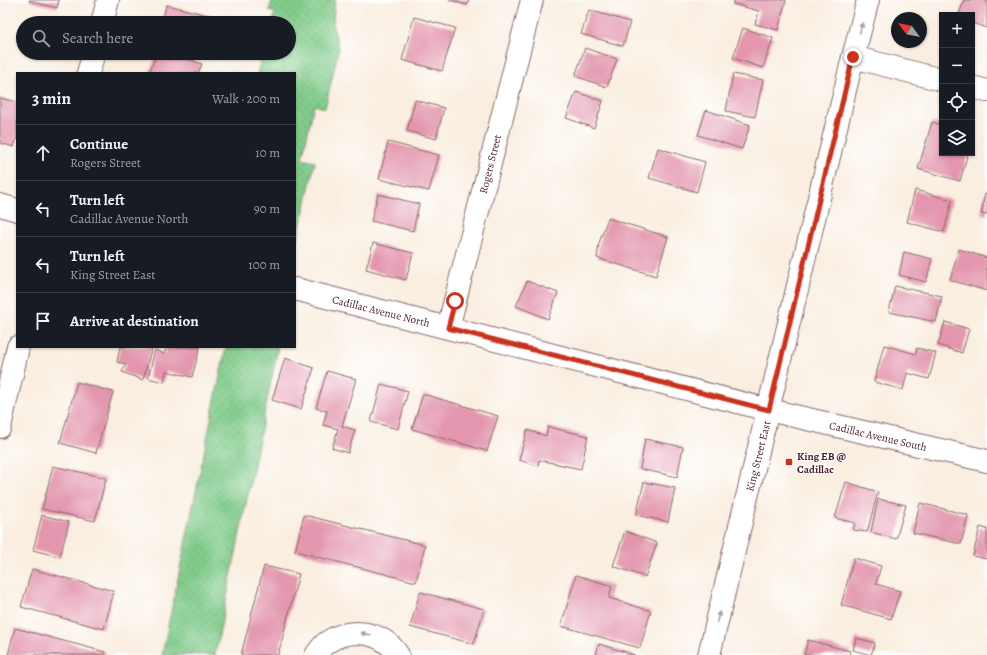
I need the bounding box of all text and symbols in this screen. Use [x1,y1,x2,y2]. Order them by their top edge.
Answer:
north arrow [891,12,927,48]
map controls [939,12,975,156]
button: + [939,12,975,48]
search box [16,16,296,60]
one-way arrow [858,22,864,34]
icon: search [30,27,52,49]
text: Search here [62,28,133,48]
route end [844,48,862,66]
button: − [939,48,975,84]
button: locate [939,84,975,120]
text: 3 min [32,87,71,110]
text: Walk · 200 m [212,90,280,107]
button: layers [939,120,975,156]
street label: Rogers Street [476,133,505,195]
text: Continue [70,134,128,154]
icon: ahead [32,142,54,164]
text: 10 m [255,144,280,161]
text: Rogers Street [70,154,141,171]
text: Turn left [70,190,125,210]
icon: left [32,198,54,220]
text: 90 m [254,200,280,217]
text: Cadillac Avenue North [70,210,188,227]
text: Turn left [70,246,125,266]
icon: left [32,254,54,276]
text: 100 m [248,256,280,273]
text: King Street East [70,266,156,283]
street label: Cadillac Avenue North [330,292,431,331]
route start [446,292,464,310]
icon: arrive [32,310,54,332]
text: Arrive at destination [70,311,199,331]
street label: Cadillac Avenue South [828,418,928,455]
street label: King Street East [742,419,775,493]
place label: King EB @ Cadillac [797,449,846,477]
marker: King EB @ Cadillac [784,457,794,467]
one-way arrow [716,611,722,623]
one-way arrow [360,631,372,637]

